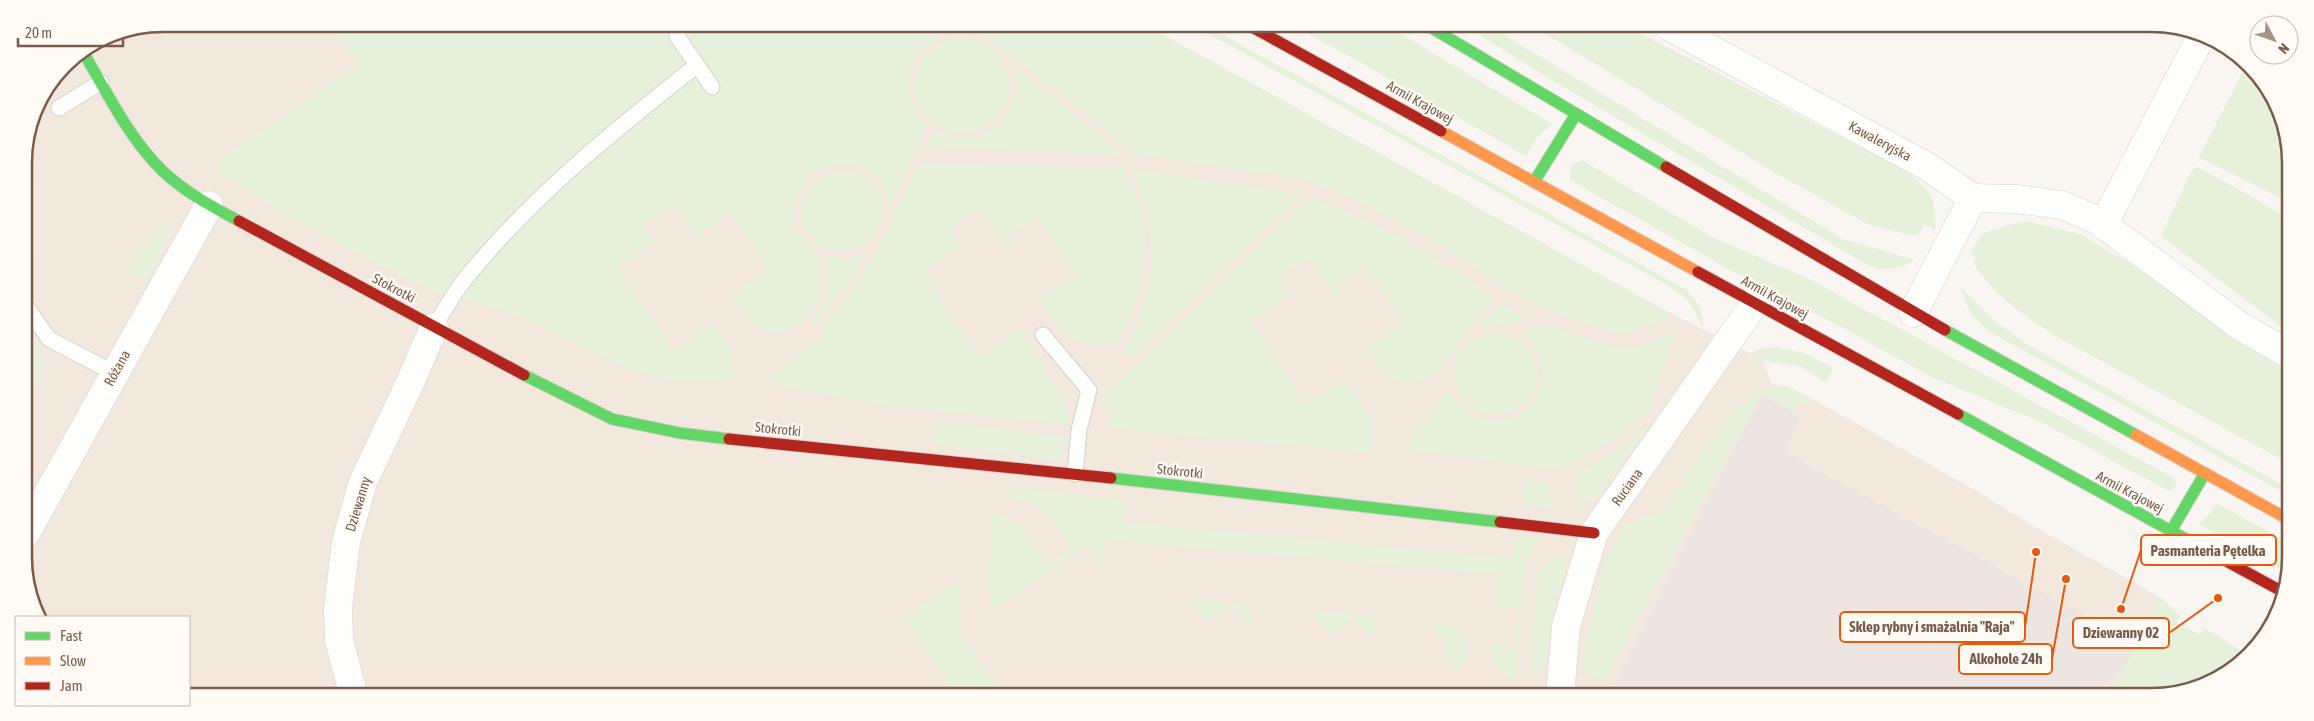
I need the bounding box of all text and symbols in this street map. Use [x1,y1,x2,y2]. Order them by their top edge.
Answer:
scale bar [18,15,122,47]
north arrow [2249,15,2299,65]
text: 20 m [25,24,52,41]
text: N [2275,40,2293,57]
street label: Armii Krajowej [1384,77,1456,127]
street label: Kawaleryjska [1846,118,1914,164]
street label: Stokrotki [370,270,418,306]
street label: Armii Krajowej [1739,272,1811,322]
street label: Różana [101,347,133,389]
street label: Stokrotki [754,419,802,439]
street label: Stokrotki [1156,461,1204,481]
street label: Ruciana [1608,465,1646,509]
street label: Armii Krajowej [2094,468,2166,516]
street label: Dziewanny [342,474,374,533]
callout: Pasmanteria Pętelka [2141,535,2276,565]
text: Pasmanteria Pętelka [2151,542,2265,559]
callout: Sklep rybny i smażalnia "Raja" [1840,612,2025,642]
legend [15,616,190,706]
text: Sklep rybny i smażalnia "Raja" [1849,618,2015,635]
callout: Dziewanny 02 [2073,618,2169,648]
text: Dziewanny 02 [2083,624,2159,641]
text: Fast [60,627,82,644]
callout: Alkohole 24h [1959,644,2052,674]
text: Alkohole 24h [1968,650,2043,667]
text: Slow [60,652,86,669]
text: Jam [60,677,83,694]

